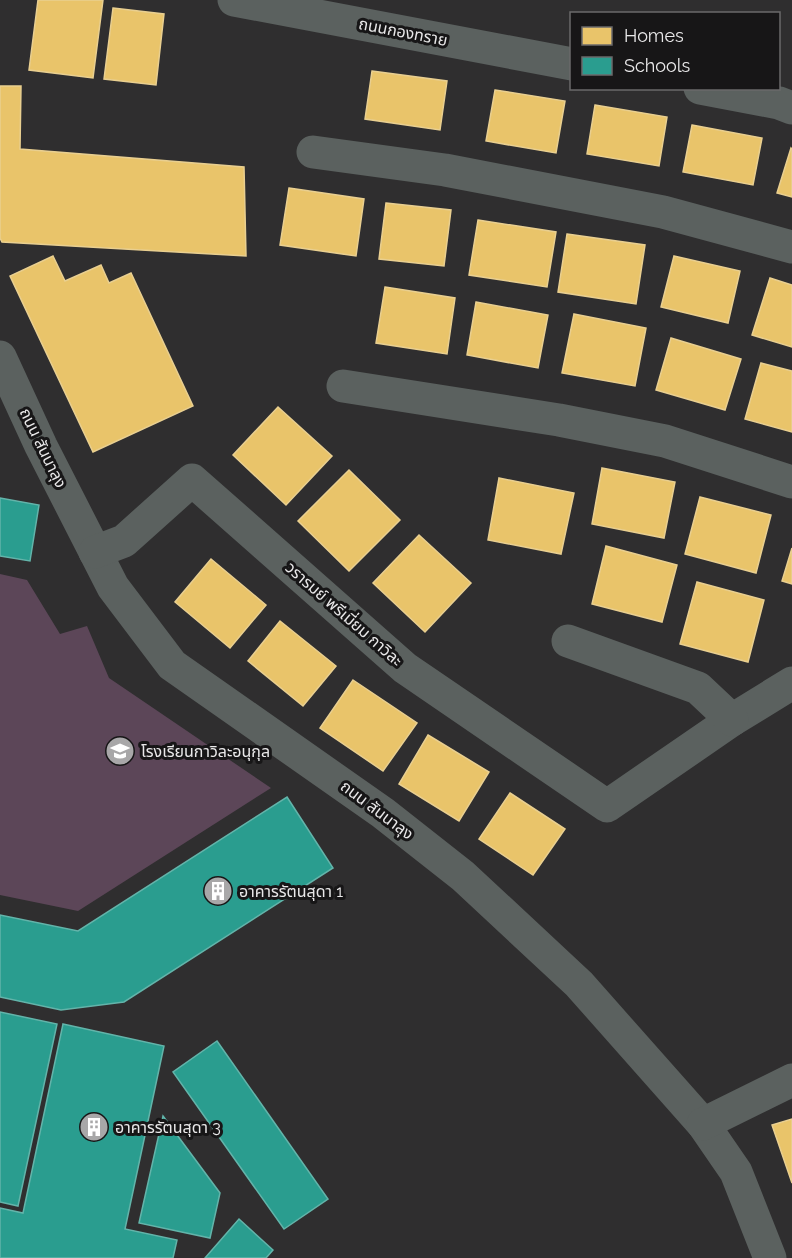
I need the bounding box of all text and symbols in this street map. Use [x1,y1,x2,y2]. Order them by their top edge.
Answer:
legend [570,12,780,90]
street label: ถนนกองทราย [357,14,449,50]
text: Homes [624,25,684,46]
text: Schools [624,55,691,76]
street label: ถนน สันนาลุง [16,405,70,491]
street label: วรารมย์ พรีเมี่ยม กาวิละ [282,557,408,670]
school or university icon: โรงเรียนกาวิละอนุกุล [104,735,136,767]
place label: โรงเรียนกาวิละอนุกุล [141,742,270,761]
street label: ถนน สันนาลุง [337,776,417,844]
building icon: อาคารรัตนสุดา 1 [202,875,234,907]
place label: อาคารรัตนสุดา 1 [239,882,343,901]
building icon: อาคารรัตนสุดา 3 [78,1111,110,1143]
place label: อาคารรัตนสุดา 3 [115,1118,221,1137]

